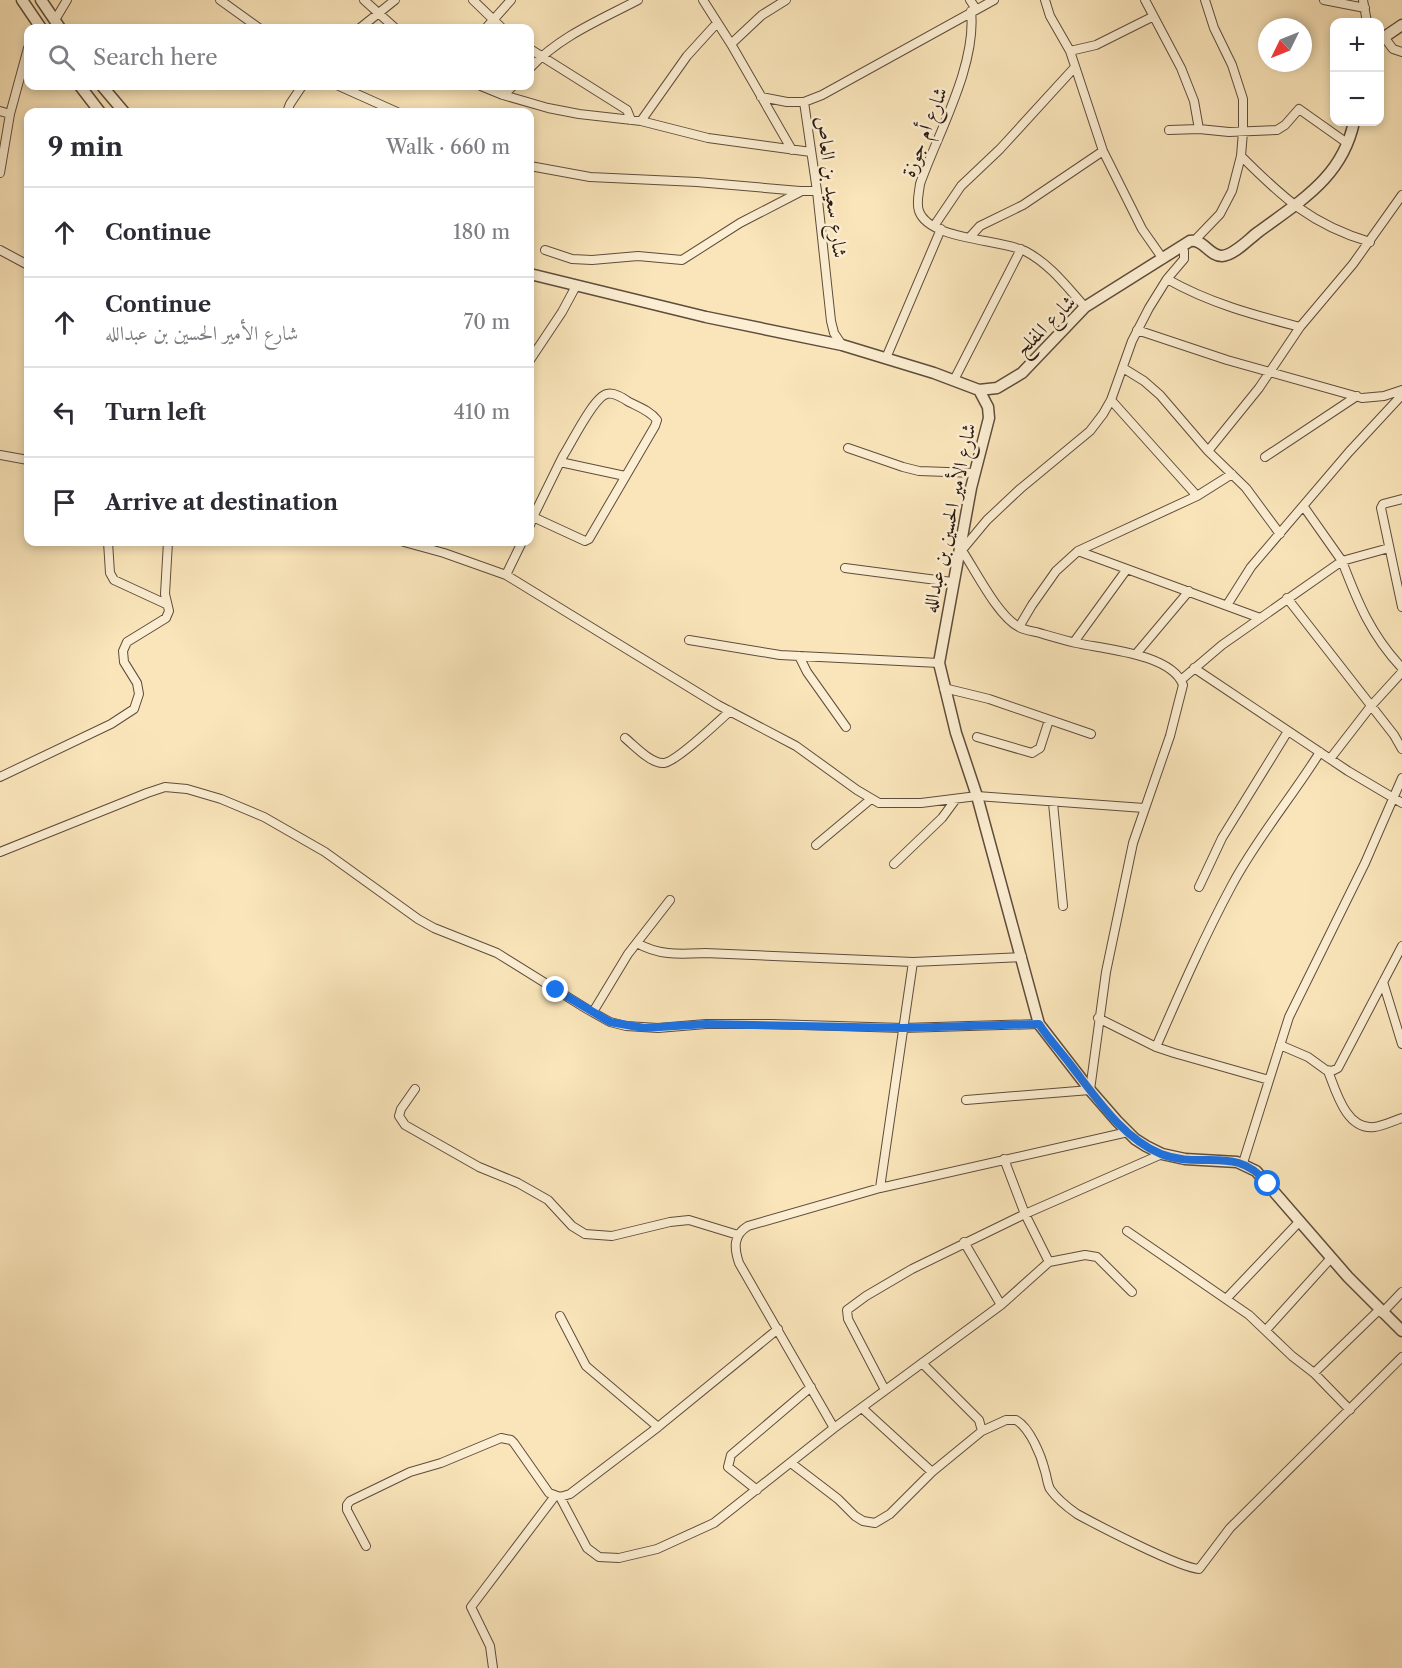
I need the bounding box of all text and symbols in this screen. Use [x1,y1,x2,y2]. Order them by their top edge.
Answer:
north arrow [1258,18,1312,72]
map controls [1330,18,1384,126]
button: + [1330,18,1384,72]
search box [24,24,534,90]
icon: search [45,41,78,74]
text: Search here [93,44,218,71]
button: − [1330,72,1384,126]
street label: شارع أم جوزة [894,83,958,183]
street label: شارع سعيد بن العاص [805,115,853,260]
text: 9 min [48,131,123,163]
text: Walk · 660 m [386,135,510,159]
icon: ahead [48,216,81,249]
text: Continue [105,219,211,246]
text: 180 m [453,220,510,244]
street label: شارع المفلح [1010,290,1085,365]
text: Continue [105,291,211,318]
icon: ahead [48,306,81,339]
text: 70 m [464,310,510,334]
text: شارع الأمير الحسين بن عبدالله [105,321,298,345]
icon: left [48,396,81,429]
text: Turn left [105,399,206,426]
text: 410 m [453,400,510,424]
street label: شارع الأمير الحسين بن عبدالله [914,420,987,616]
icon: arrive [48,486,81,519]
text: Arrive at destination [105,489,338,516]
route end [542,976,568,1002]
route start [1254,1170,1280,1196]

